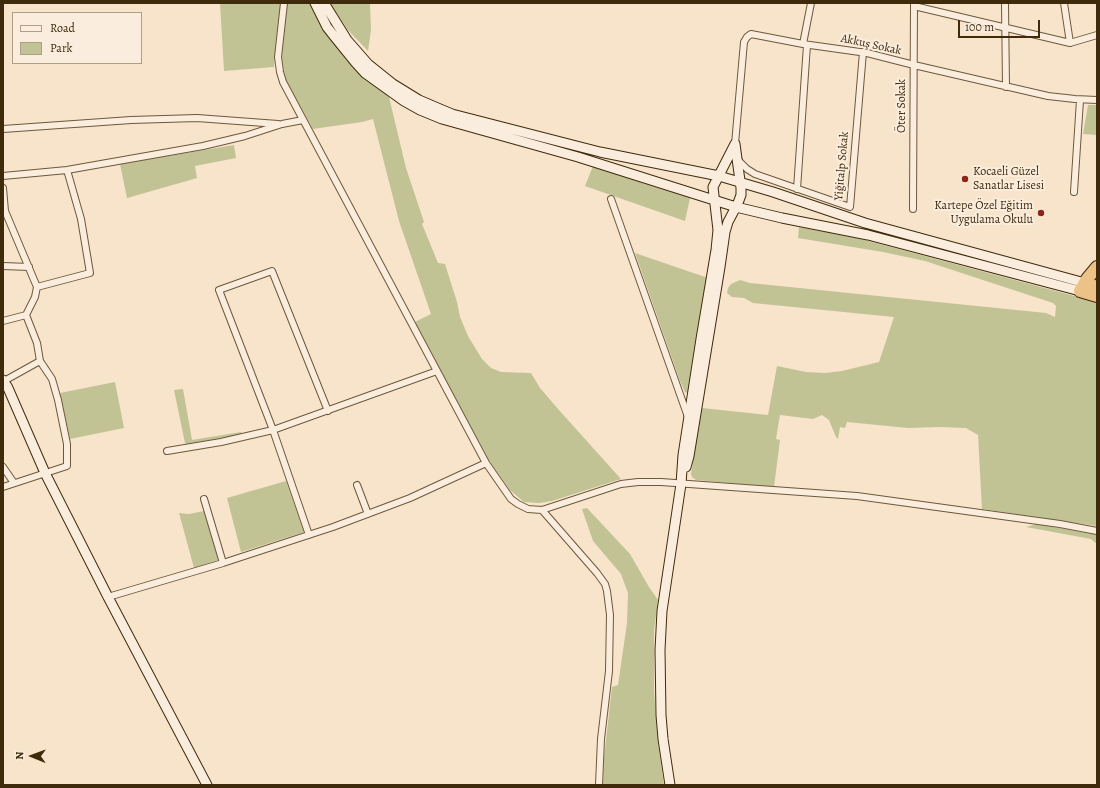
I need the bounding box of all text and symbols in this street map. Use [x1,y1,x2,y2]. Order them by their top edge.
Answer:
legend [12,12,142,64]
scale bar [960,12,1042,38]
text: 100 m [965,19,994,35]
text: Road [50,20,75,36]
street label: Akkuş Sokak [839,32,903,58]
text: Park [50,40,73,56]
street label: Öter Sokak [895,79,909,133]
street label: Yiğitalp Sokak [832,131,852,201]
place label: Kocaeli Güzel Sanatlar Lisesi [973,165,1044,193]
marker: Kocaeli Güzel Sanatlar Lisesi [960,174,970,184]
place label: Kartepe Özel Eğitim Uygulama Okulu [934,199,1033,227]
marker: Kartepe Özel Eğitim Uygulama Okulu [1036,208,1046,218]
north arrow [12,736,52,776]
text: N [12,752,27,760]

